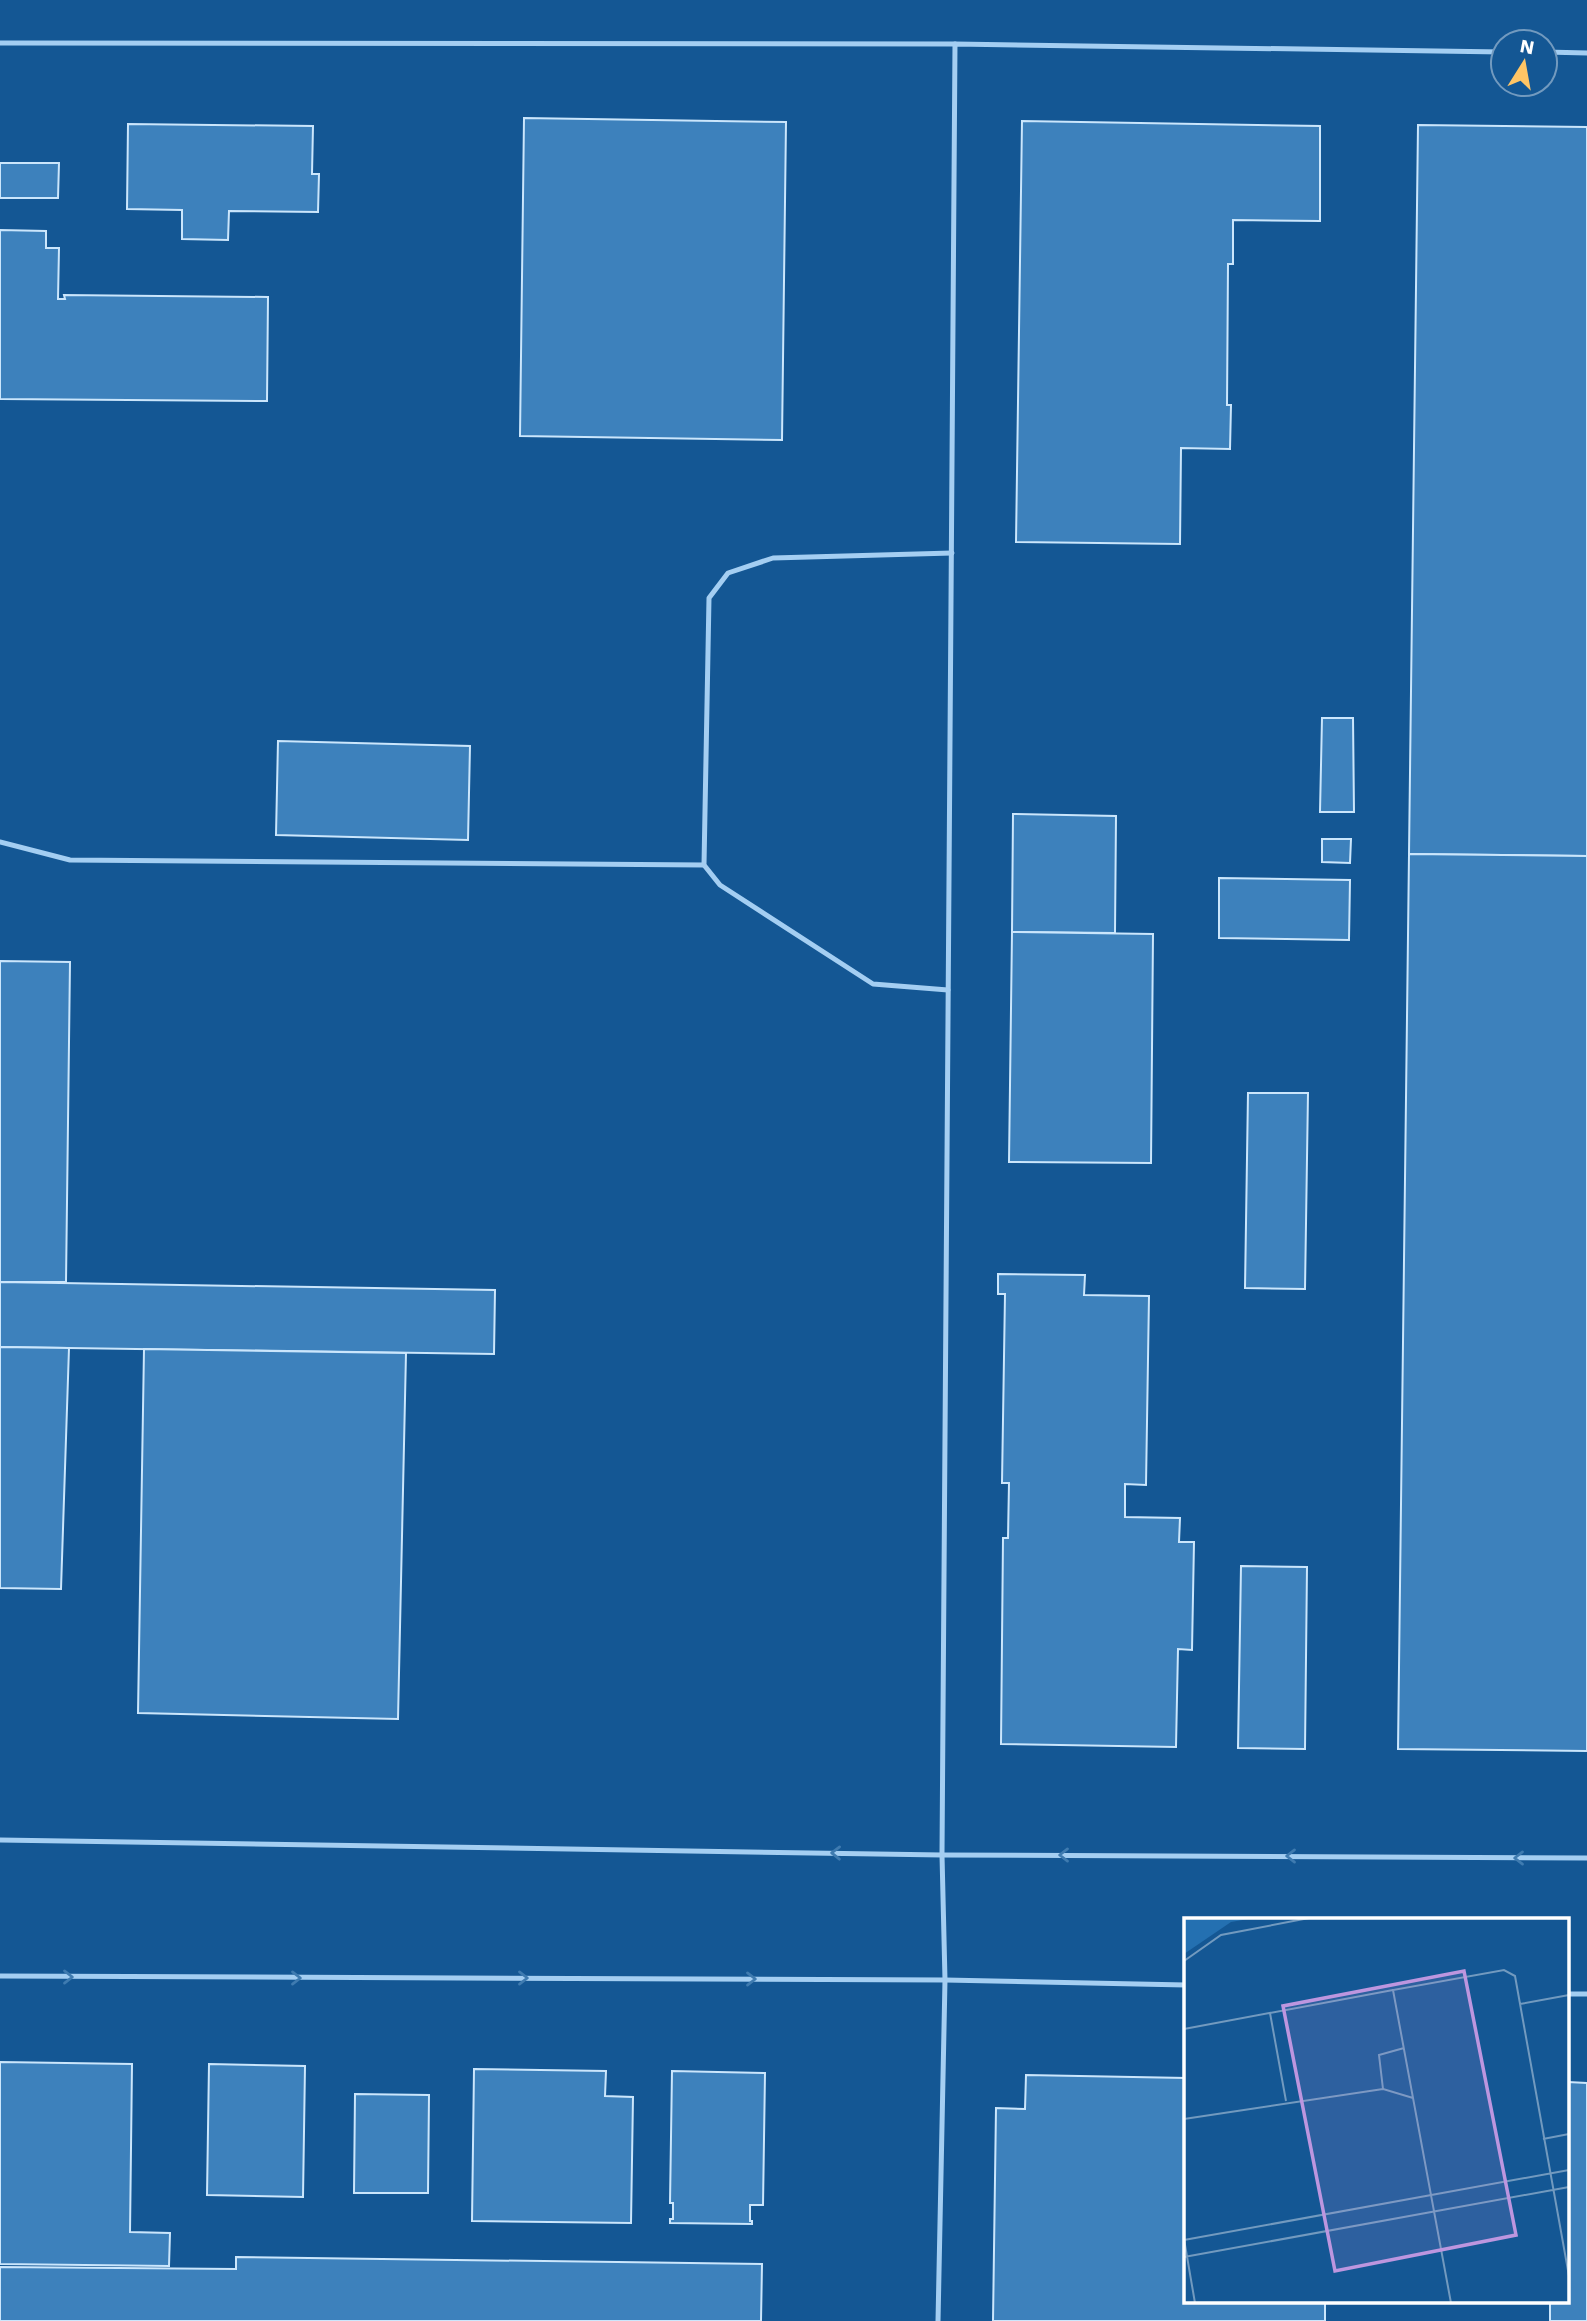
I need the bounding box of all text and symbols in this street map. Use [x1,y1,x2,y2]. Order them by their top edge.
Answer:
north arrow [1489,28,1559,98]
text: N [1518,34,1536,59]
one-way arrow [831,1845,841,1861]
one-way arrow [1058,1847,1069,1863]
one-way arrow [1286,1848,1296,1864]
one-way arrow [1513,1850,1524,1865]
inset map [1184,1918,1570,2304]
one-way arrow [63,1969,74,1985]
one-way arrow [291,1970,301,1986]
one-way arrow [518,1970,529,1986]
one-way arrow [746,1971,756,1987]

